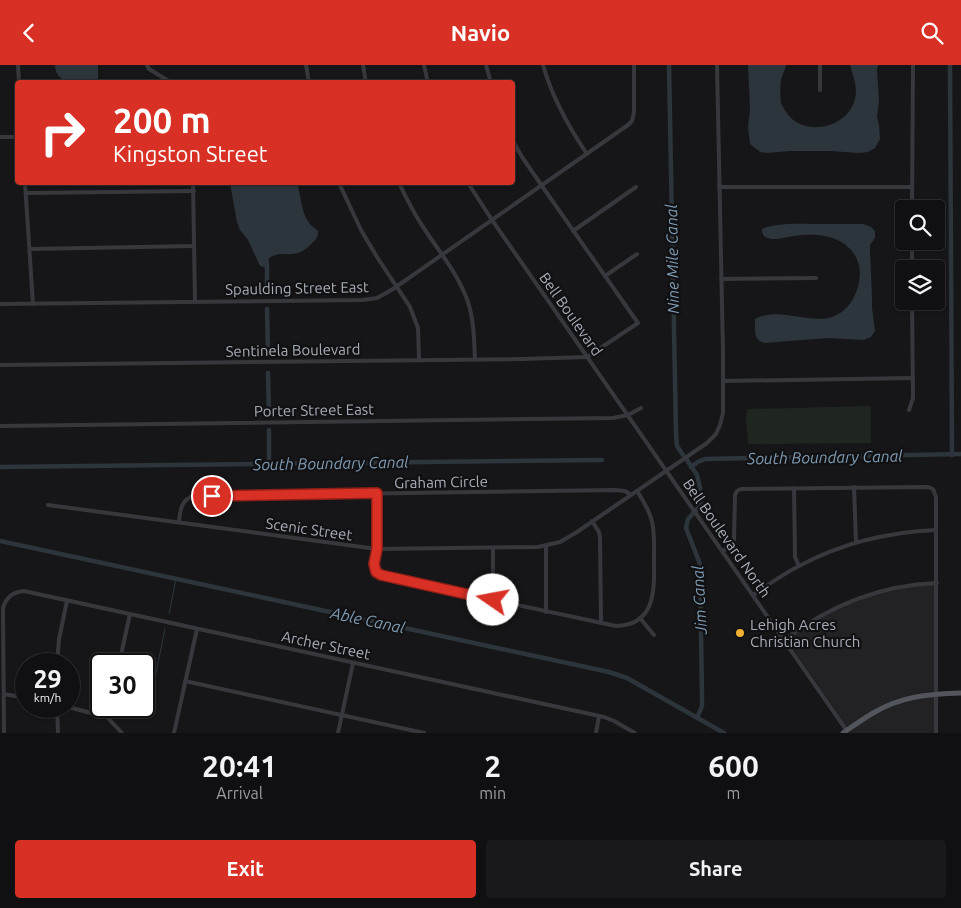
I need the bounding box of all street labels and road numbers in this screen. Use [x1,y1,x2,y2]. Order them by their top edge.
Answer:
street label: Bell Boulevard [536,269,606,359]
street label: Spaulding Street East [225,278,369,298]
street label: Sentinela Boulevard [225,340,361,360]
street label: Porter Street East [254,400,374,420]
street label: Graham Circle [394,473,488,491]
street label: Bell Boulevard North [680,475,774,601]
street label: Scenic Street [264,514,354,544]
street label: Archer Street [280,627,372,663]

